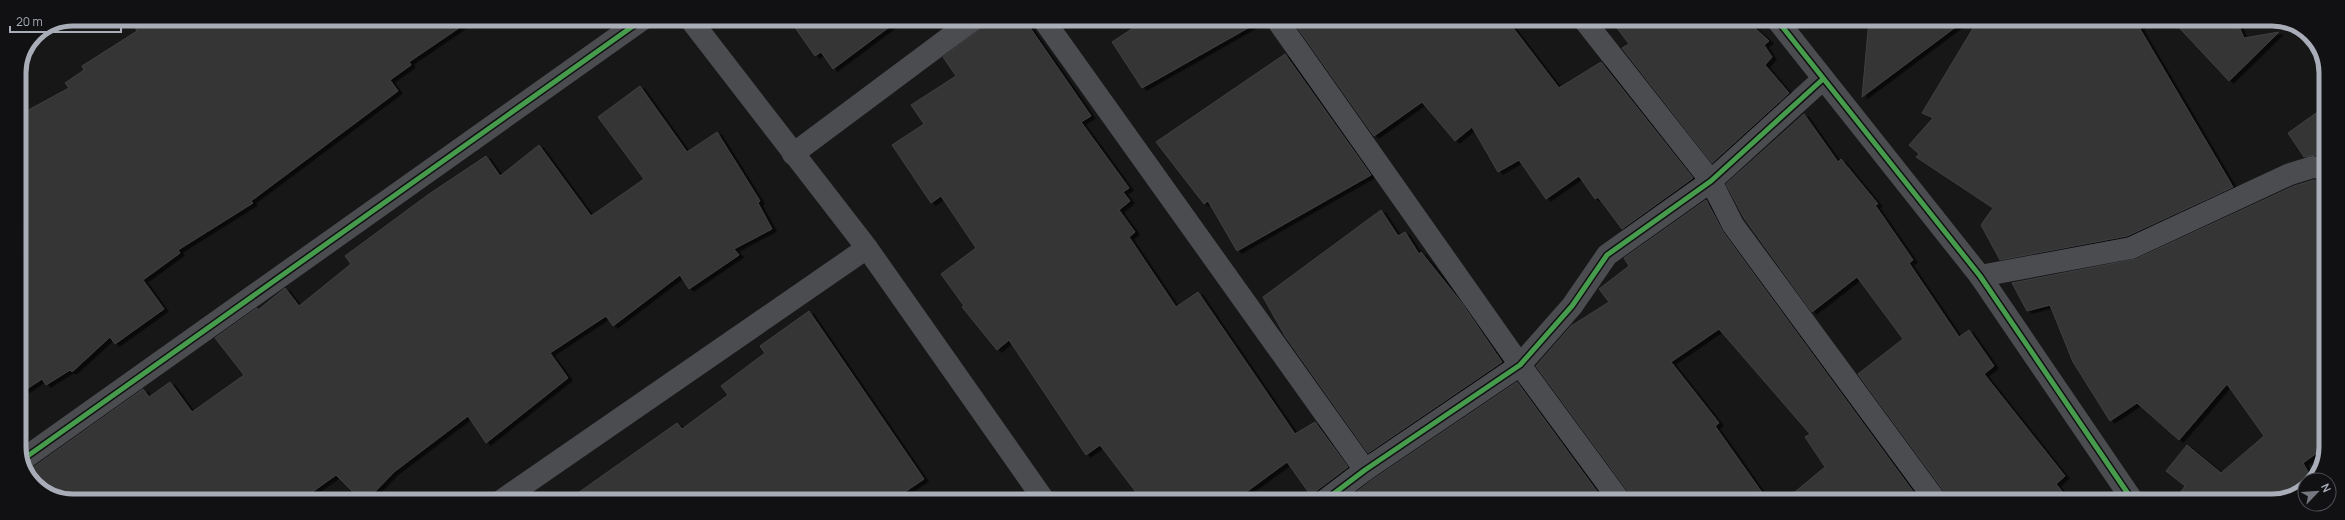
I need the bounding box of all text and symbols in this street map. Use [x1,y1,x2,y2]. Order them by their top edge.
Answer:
scale bar [10,8,121,34]
text: 20 m [16,13,43,30]
north arrow [2297,472,2337,512]
text: N [2318,481,2335,494]

